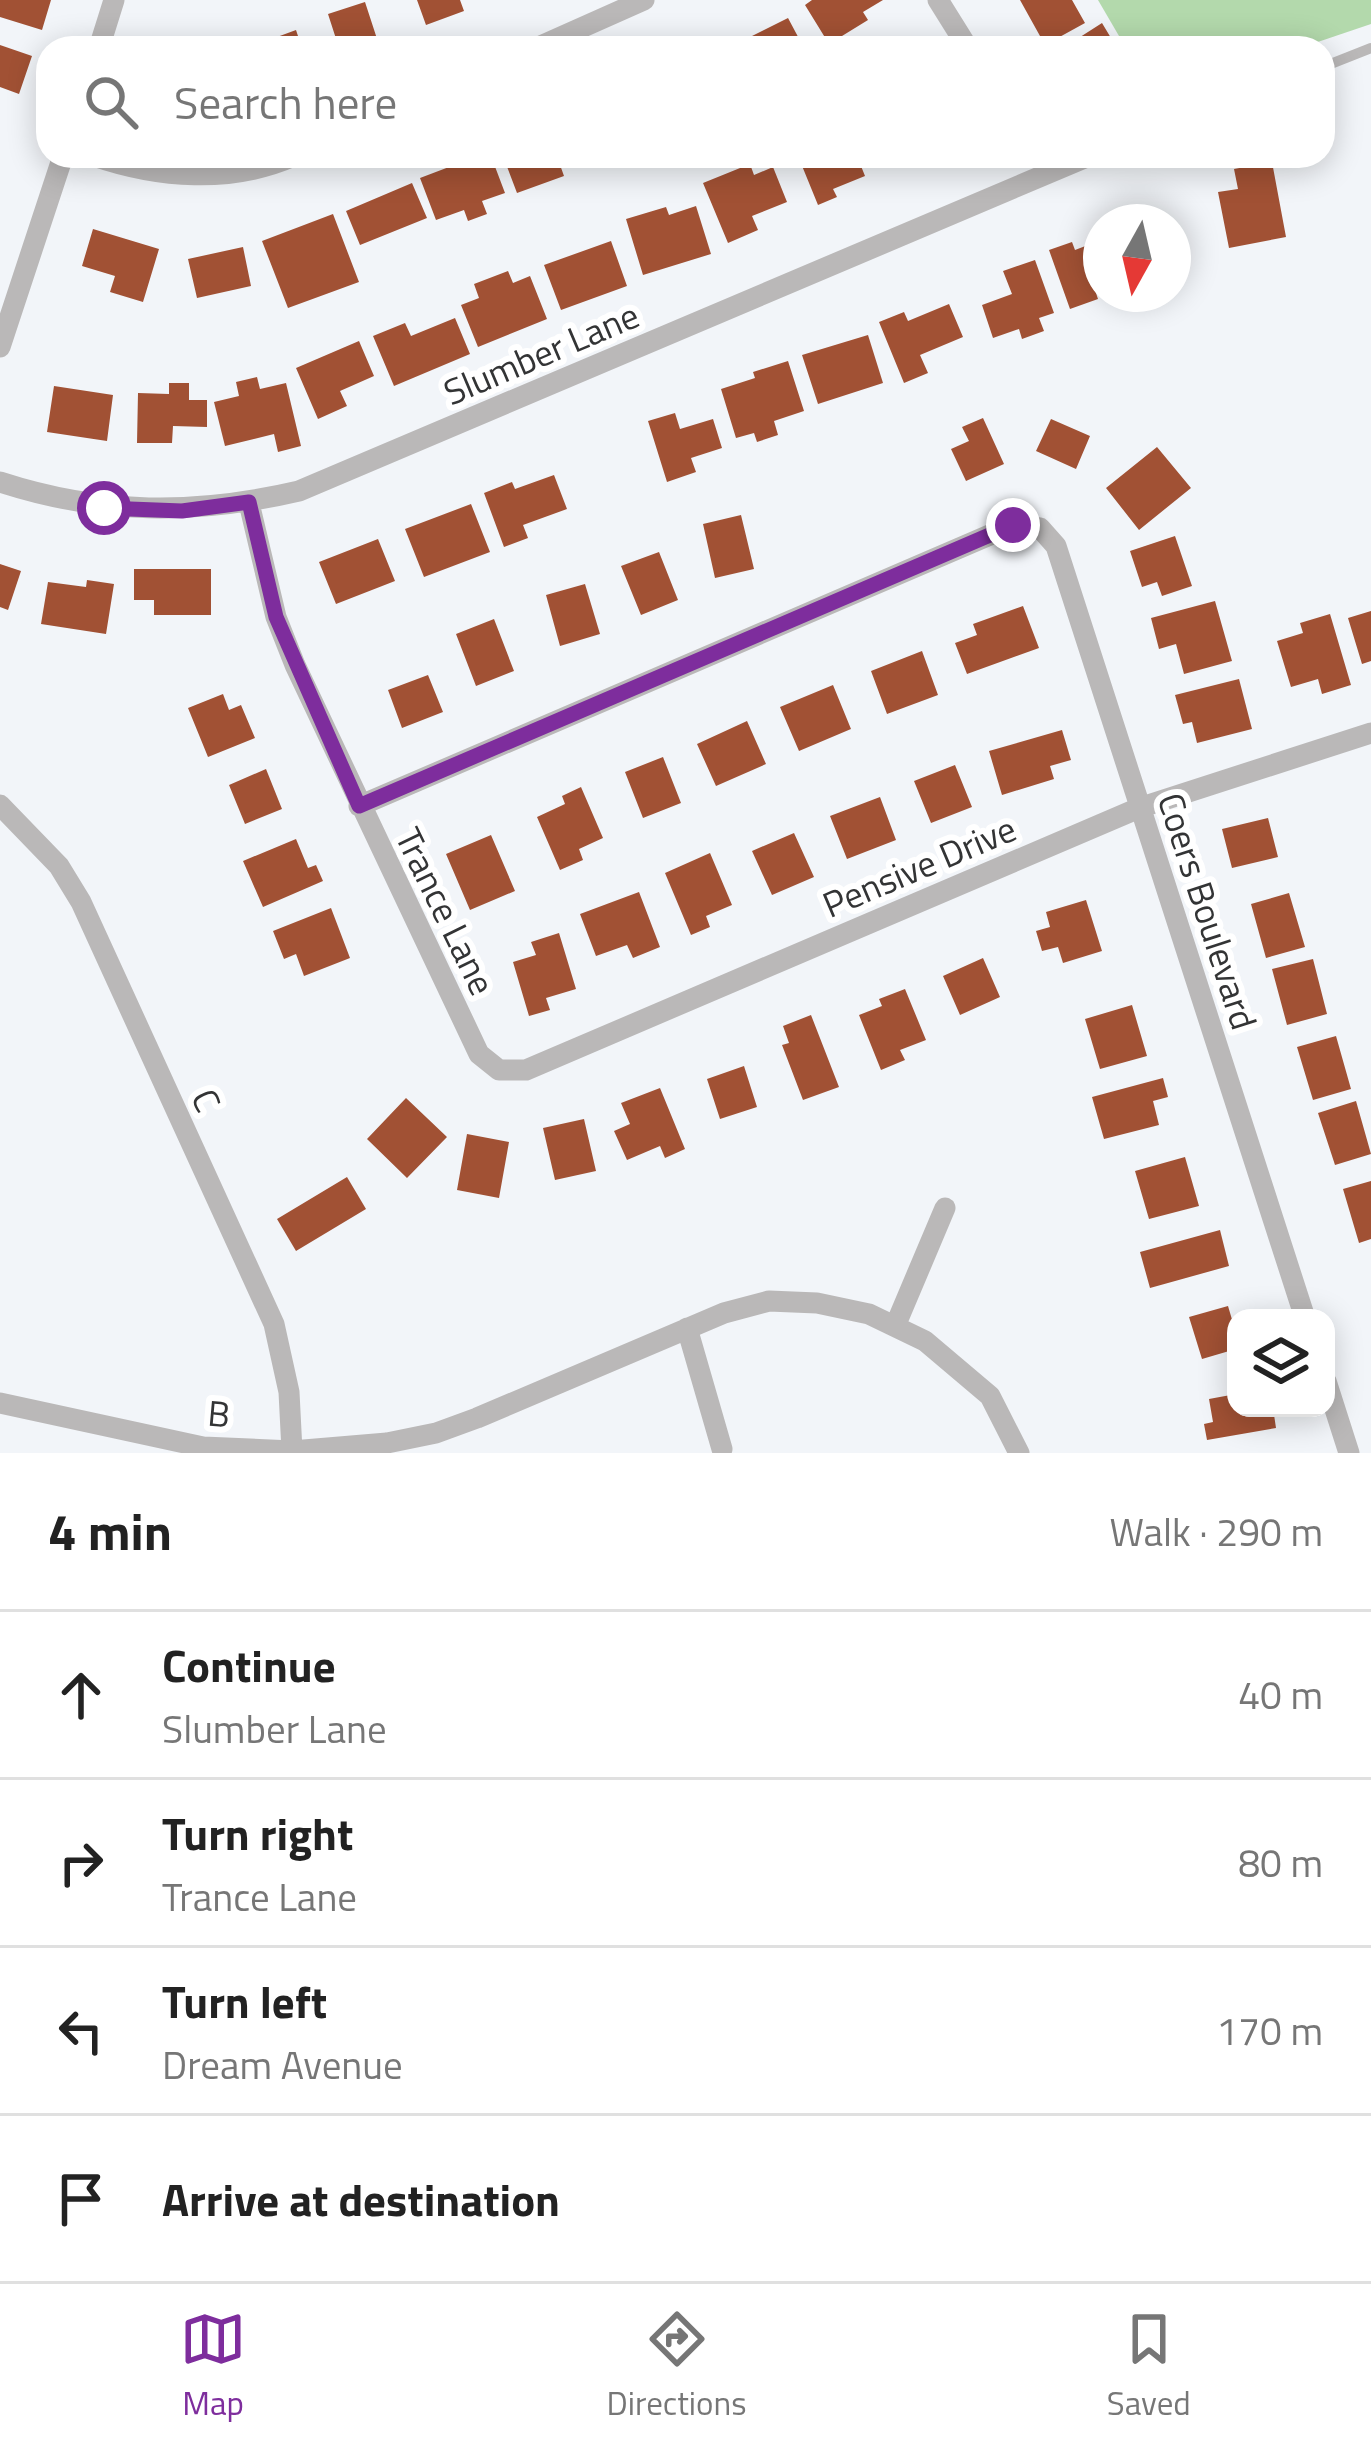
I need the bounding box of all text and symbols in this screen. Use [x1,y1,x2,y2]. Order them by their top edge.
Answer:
search box [36,36,1335,168]
text: Search here [174,68,397,136]
icon: search [78,69,144,135]
north arrow [1083,204,1191,312]
street label: Slumber Lane [435,287,647,419]
route start [77,481,131,535]
route end [986,498,1040,552]
street label: Coers Boulevard [1144,785,1272,1037]
street label: Pensive Drive [814,801,1024,931]
street label: Trance Lane [382,818,510,1004]
street label: C [178,1079,236,1121]
map controls [1227,1309,1335,1417]
button: layers [1227,1309,1335,1417]
street label: B [206,1385,232,1441]
text: 4 min [48,1492,172,1570]
text: Walk · 290 m [1109,1502,1323,1561]
text: Continue [162,1631,336,1699]
icon: ahead [48,1662,114,1728]
text: 40 m [1238,1665,1323,1724]
text: Slumber Lane [162,1699,387,1758]
text: Turn right [162,1799,353,1867]
icon: right [48,1830,114,1896]
text: 80 m [1238,1833,1323,1892]
text: Trance Lane [162,1867,357,1926]
text: Turn left [162,1967,327,2035]
icon: left [48,1998,114,2064]
text: 170 m [1216,2001,1323,2060]
text: Dream Avenue [162,2035,403,2094]
text: Arrive at destination [162,2165,560,2233]
icon: arrive [48,2166,114,2232]
tab: Map [180,2306,246,2428]
tab: Directions [607,2306,746,2428]
tab: Saved [1107,2306,1191,2428]

